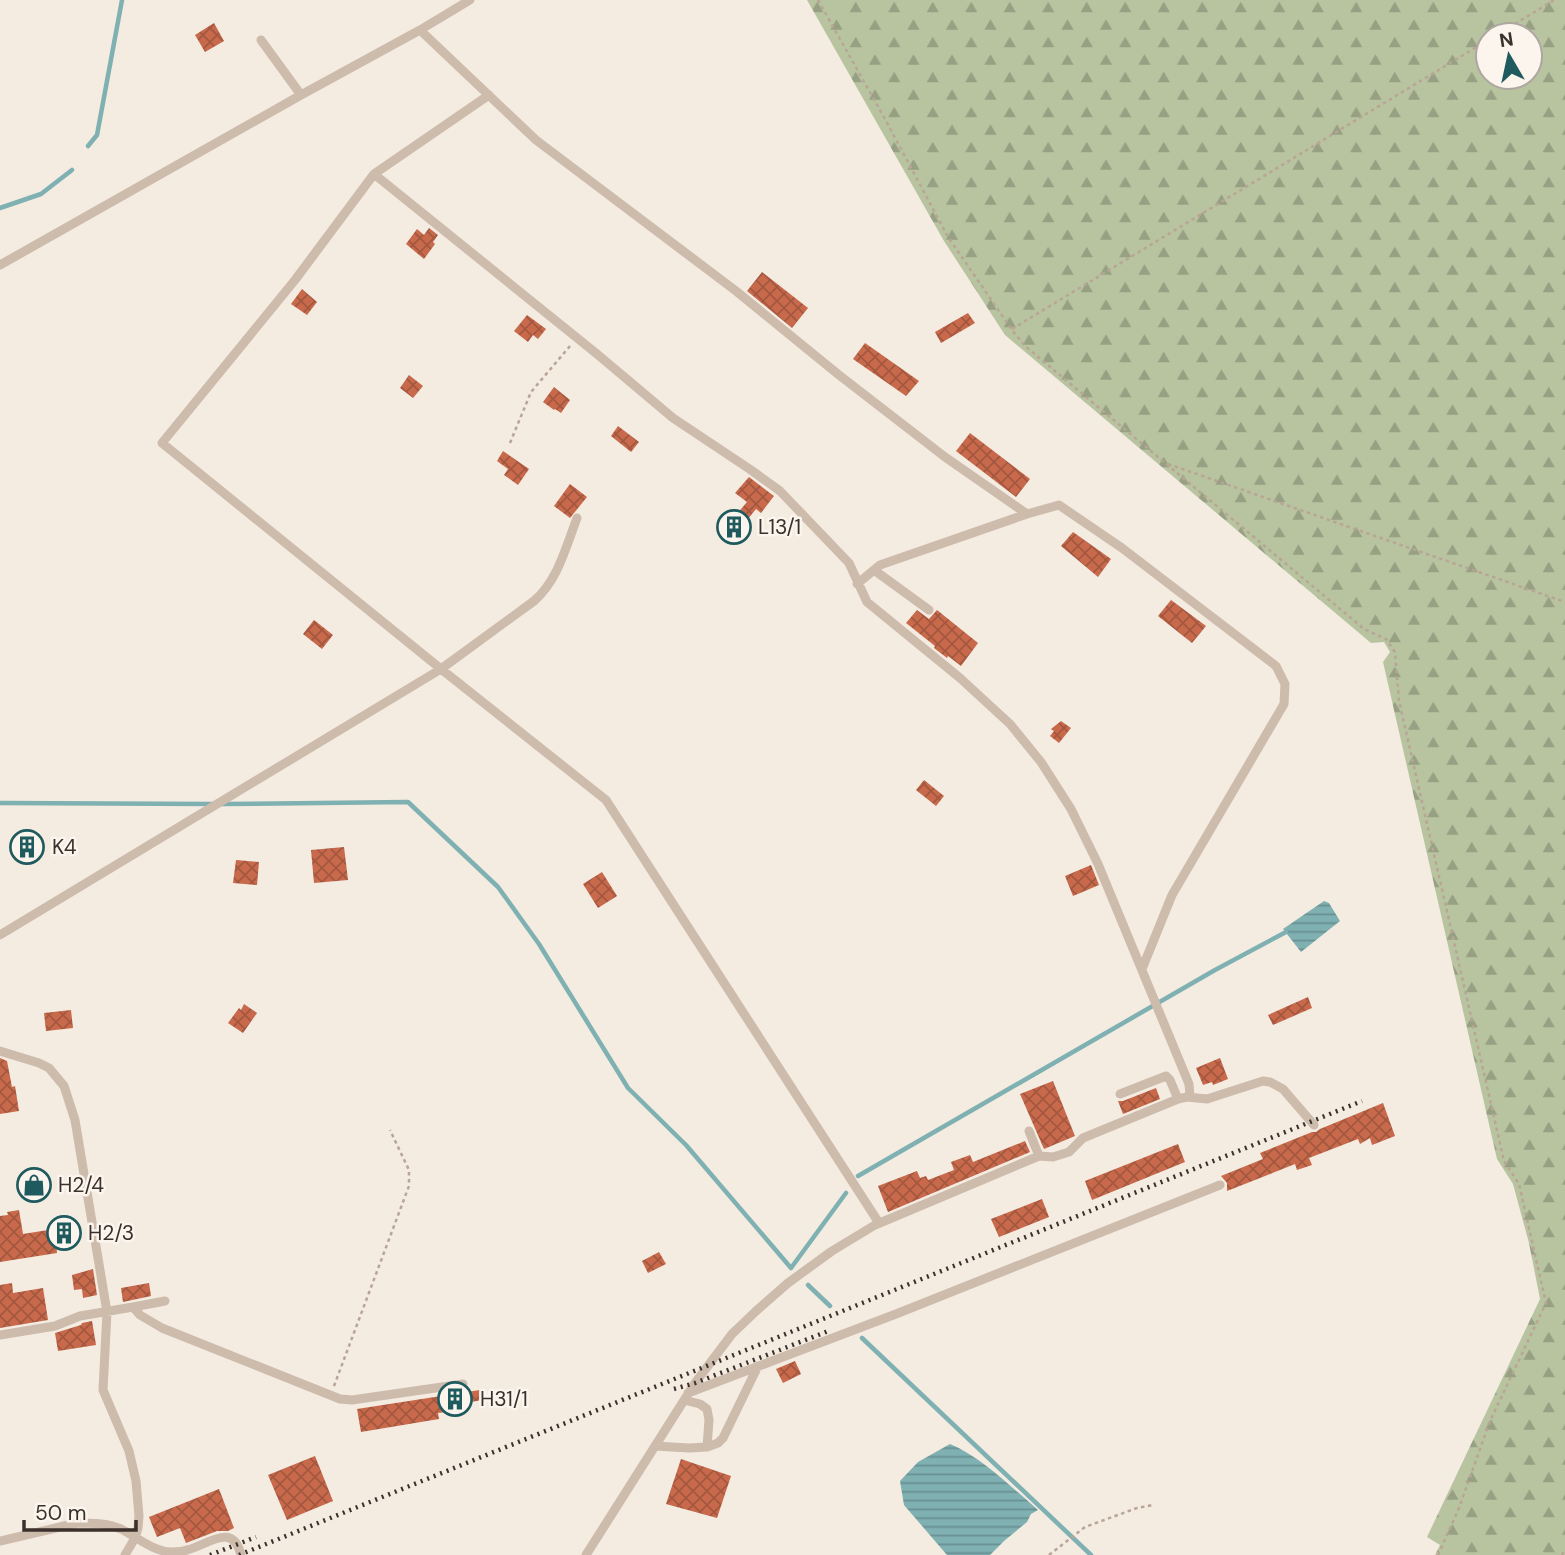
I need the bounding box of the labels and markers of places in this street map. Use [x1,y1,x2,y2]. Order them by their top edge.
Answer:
building icon: L13/1 [715,508,753,546]
place label: L13/1 [758,513,801,541]
building icon: K4 [8,828,46,866]
place label: K4 [52,833,77,861]
shop icon: H2/4 [15,1166,53,1204]
place label: H2/4 [58,1171,104,1199]
building icon: H2/3 [45,1214,83,1252]
place label: H2/3 [88,1219,134,1247]
building icon: H31/1 [436,1380,474,1418]
place label: H31/1 [480,1385,528,1413]

